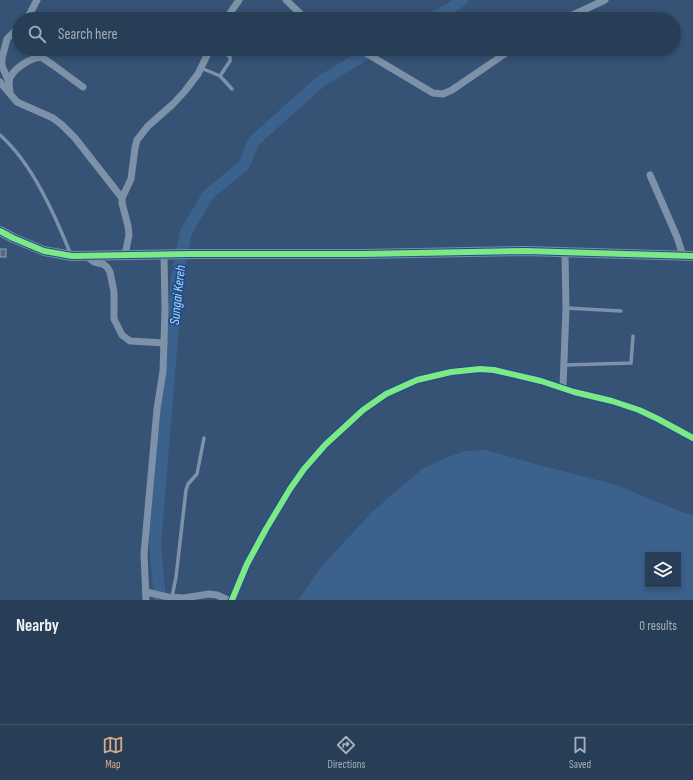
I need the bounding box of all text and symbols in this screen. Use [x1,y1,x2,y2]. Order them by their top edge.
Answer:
search box [12,12,681,56]
icon: search [26,23,48,45]
text: Search here [58,25,118,44]
water label: Sungai Kereh [166,264,189,326]
map controls [645,552,681,588]
button: layers [645,552,681,588]
text: Nearby [16,616,59,636]
text: 0 results [639,618,677,634]
tab: Map [102,734,124,771]
tab: Directions [328,734,365,771]
tab: Saved [569,734,591,771]

